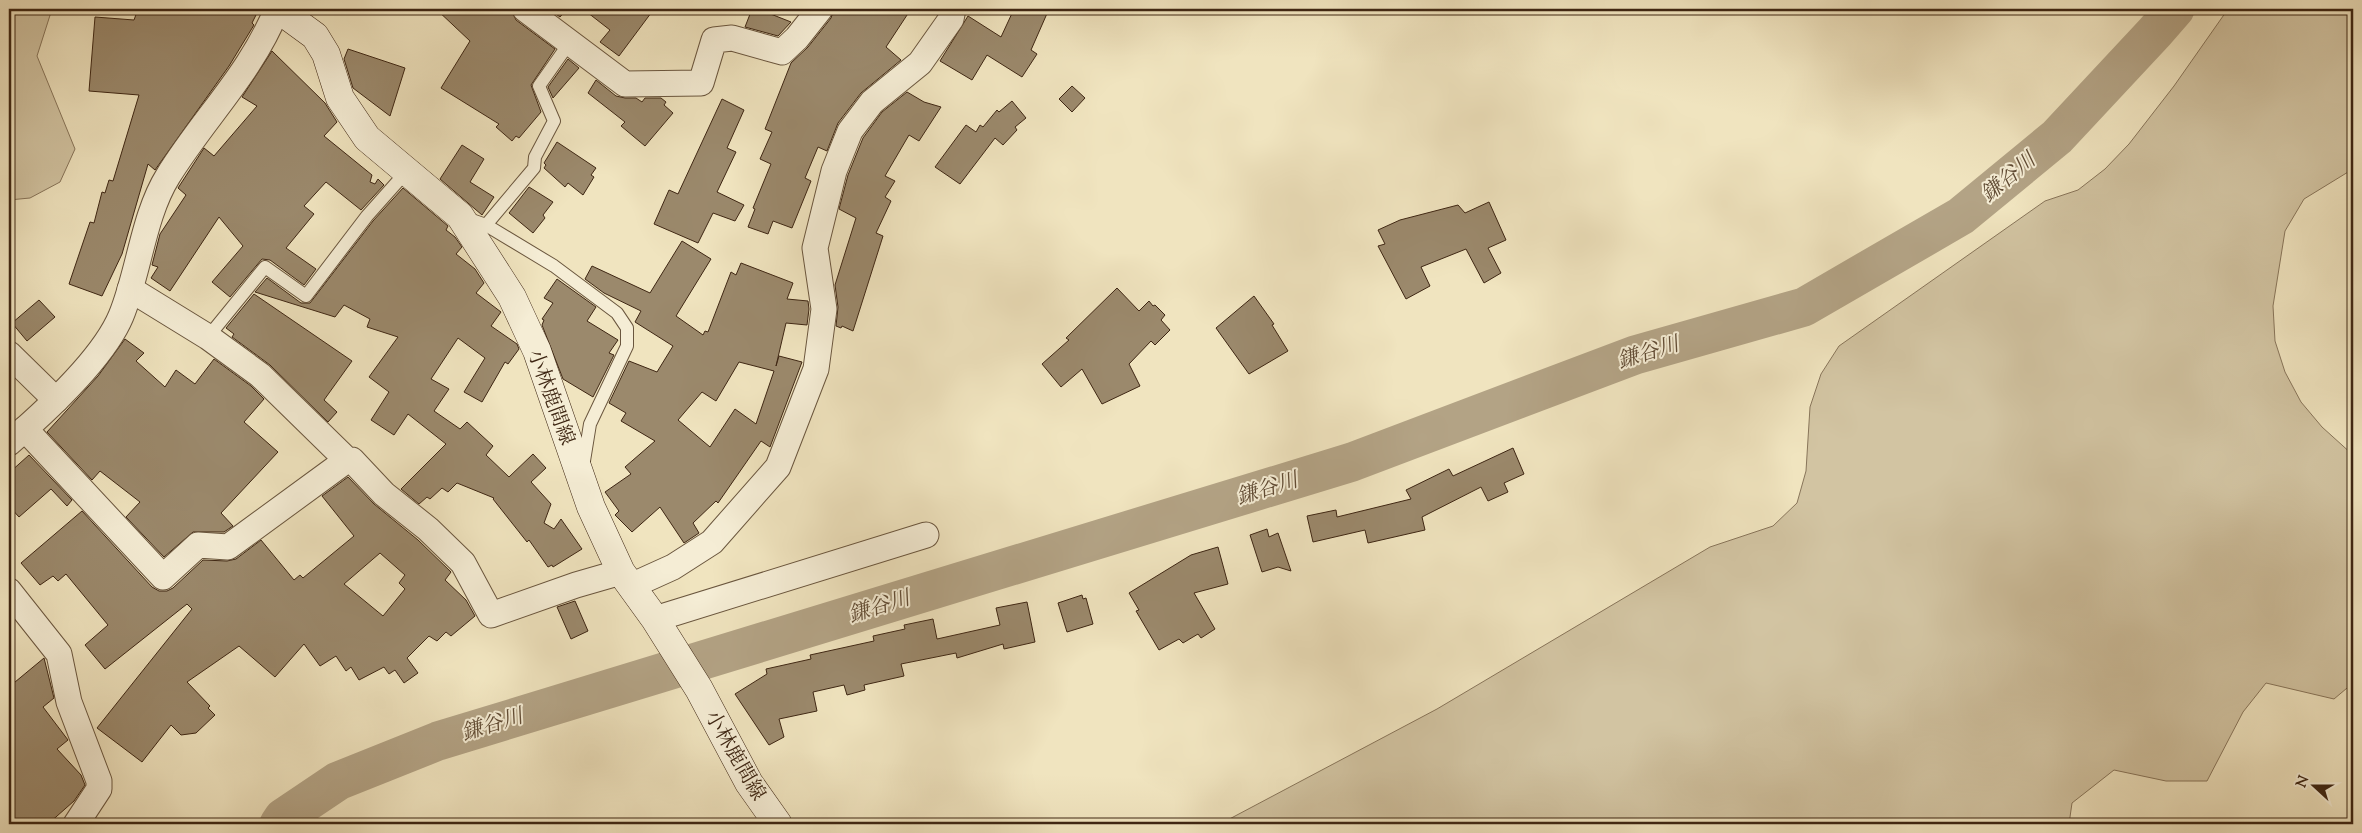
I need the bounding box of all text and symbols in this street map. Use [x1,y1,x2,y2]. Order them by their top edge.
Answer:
water label: 鎌谷川 [1976,146,2045,210]
water label: 鎌谷川 [1614,330,1685,377]
street label: 小林鹿間線 [519,346,580,450]
water label: 鎌谷川 [1233,466,1304,513]
water label: 鎌谷川 [845,584,916,631]
water label: 鎌谷川 [458,702,529,749]
street label: 小林鹿間線 [696,706,771,807]
north arrow [2290,760,2340,810]
text: N [2292,773,2315,791]

